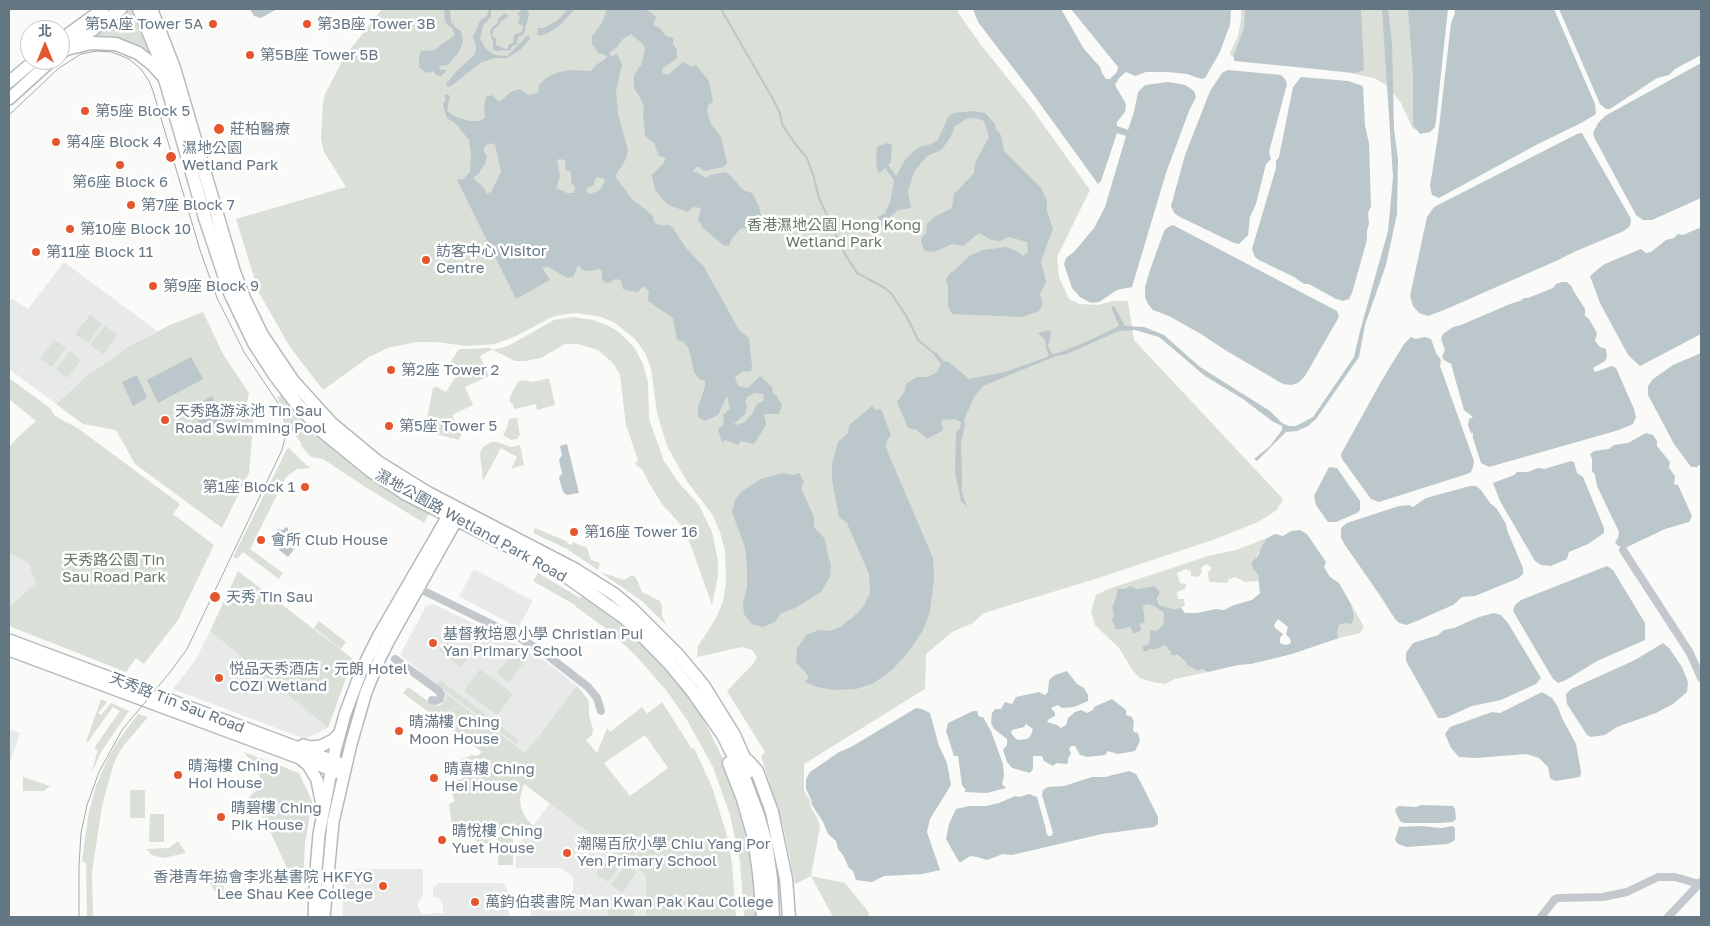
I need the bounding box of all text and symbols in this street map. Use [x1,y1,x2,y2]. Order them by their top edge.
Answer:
place label: 第5A座 Tower 5A [85,15,203,33]
place label: 第3B座 Tower 3B [317,15,435,33]
marker: 第5A座 Tower 5A [207,18,219,30]
marker: 第3B座 Tower 3B [301,18,313,30]
north arrow [20,20,70,70]
text: 北 [38,22,52,39]
place label: 第5B座 Tower 5B [260,46,378,64]
marker: 第5B座 Tower 5B [244,49,256,61]
place label: 第5座 Block 5 [95,102,190,120]
marker: 第5座 Block 5 [79,105,91,117]
place label: 莊柏醫療 [230,120,290,138]
marker: 莊柏醫療 [212,122,226,136]
place label: 第4座 Block 4 [66,133,162,151]
marker: 第4座 Block 4 [50,136,62,148]
place label: 濕地公園 Wetland Park [182,139,278,174]
marker: 濕地公園 Wetland Park [164,150,178,164]
marker: 第6座 Block 6 [114,159,126,171]
place label: 第6座 Block 6 [72,173,168,191]
place label: 第7座 Block 7 [141,196,235,214]
marker: 第7座 Block 7 [125,199,137,211]
park label: 香港濕地公園 Hong Kong Wetland Park [747,216,921,251]
place label: 第10座 Block 10 [80,220,191,238]
marker: 第10座 Block 10 [64,223,76,235]
place label: 訪客中心 Visitor Centre [436,242,547,277]
place label: 第11座 Block 11 [46,243,153,261]
marker: 第11座 Block 11 [30,246,42,258]
marker: 訪客中心 Visitor Centre [420,254,432,266]
place label: 第9座 Block 9 [163,277,259,295]
marker: 第9座 Block 9 [147,280,159,292]
place label: 第2座 Tower 2 [401,361,499,379]
marker: 第2座 Tower 2 [385,364,397,376]
place label: 天秀路游泳池 Tin Sau Road Swimming Pool [175,402,326,437]
marker: 天秀路游泳池 Tin Sau Road Swimming Pool [159,414,171,426]
place label: 第5座 Tower 5 [399,417,497,435]
marker: 第5座 Tower 5 [383,420,395,432]
street label: 濕地公園路 Wetland Park Road [372,466,570,586]
place label: 第1座 Block 1 [203,478,295,496]
marker: 第1座 Block 1 [299,481,311,493]
place label: 第16座 Tower 16 [584,523,698,541]
marker: 第16座 Tower 16 [568,526,580,538]
place label: 會所 Club House [271,531,388,549]
marker: 會所 Club House [255,534,267,546]
park label: 天秀路公園 Tin Sau Road Park [62,551,166,586]
place label: 天秀 Tin Sau [226,588,313,606]
marker: 天秀 Tin Sau [208,590,222,604]
place label: 基督教培恩小學 Christian Pui Yan Primary School [443,625,643,660]
marker: 基督教培恩小學 Christian Pui Yan Primary School [427,637,439,649]
place label: 悦品天秀酒店‧元朗 Hotel COZi Wetland [229,660,408,695]
street label: 天秀路 Tin Sau Road [107,669,247,737]
marker: 悦品天秀酒店‧元朗 Hotel COZi Wetland [213,672,225,684]
place label: 晴滿樓 Ching Moon House [409,713,500,748]
marker: 晴滿樓 Ching Moon House [393,725,405,737]
place label: 晴海樓 Ching Hoi House [188,757,279,792]
place label: 晴喜樓 Ching Hei House [444,760,535,795]
marker: 晴海樓 Ching Hoi House [172,769,184,781]
marker: 晴喜樓 Ching Hei House [428,772,440,784]
place label: 晴碧樓 Ching Pik House [231,799,322,834]
marker: 晴碧樓 Ching Pik House [215,811,227,823]
place label: 晴悅樓 Ching Yuet House [452,822,543,857]
marker: 晴悅樓 Ching Yuet House [436,834,448,846]
place label: 潮陽百欣小學 Chiu Yang Por Yen Primary School [577,835,771,870]
marker: 潮陽百欣小學 Chiu Yang Por Yen Primary School [561,847,573,859]
place label: 香港青年拹會李兆基書院 HKFYG Lee Shau Kee College [154,868,373,903]
marker: 香港青年拹會李兆基書院 HKFYG Lee Shau Kee College [377,880,389,892]
place label: 萬鈞伯裘書院 Man Kwan Pak Kau College [485,893,773,911]
marker: 萬鈞伯裘書院 Man Kwan Pak Kau College [469,896,481,908]

